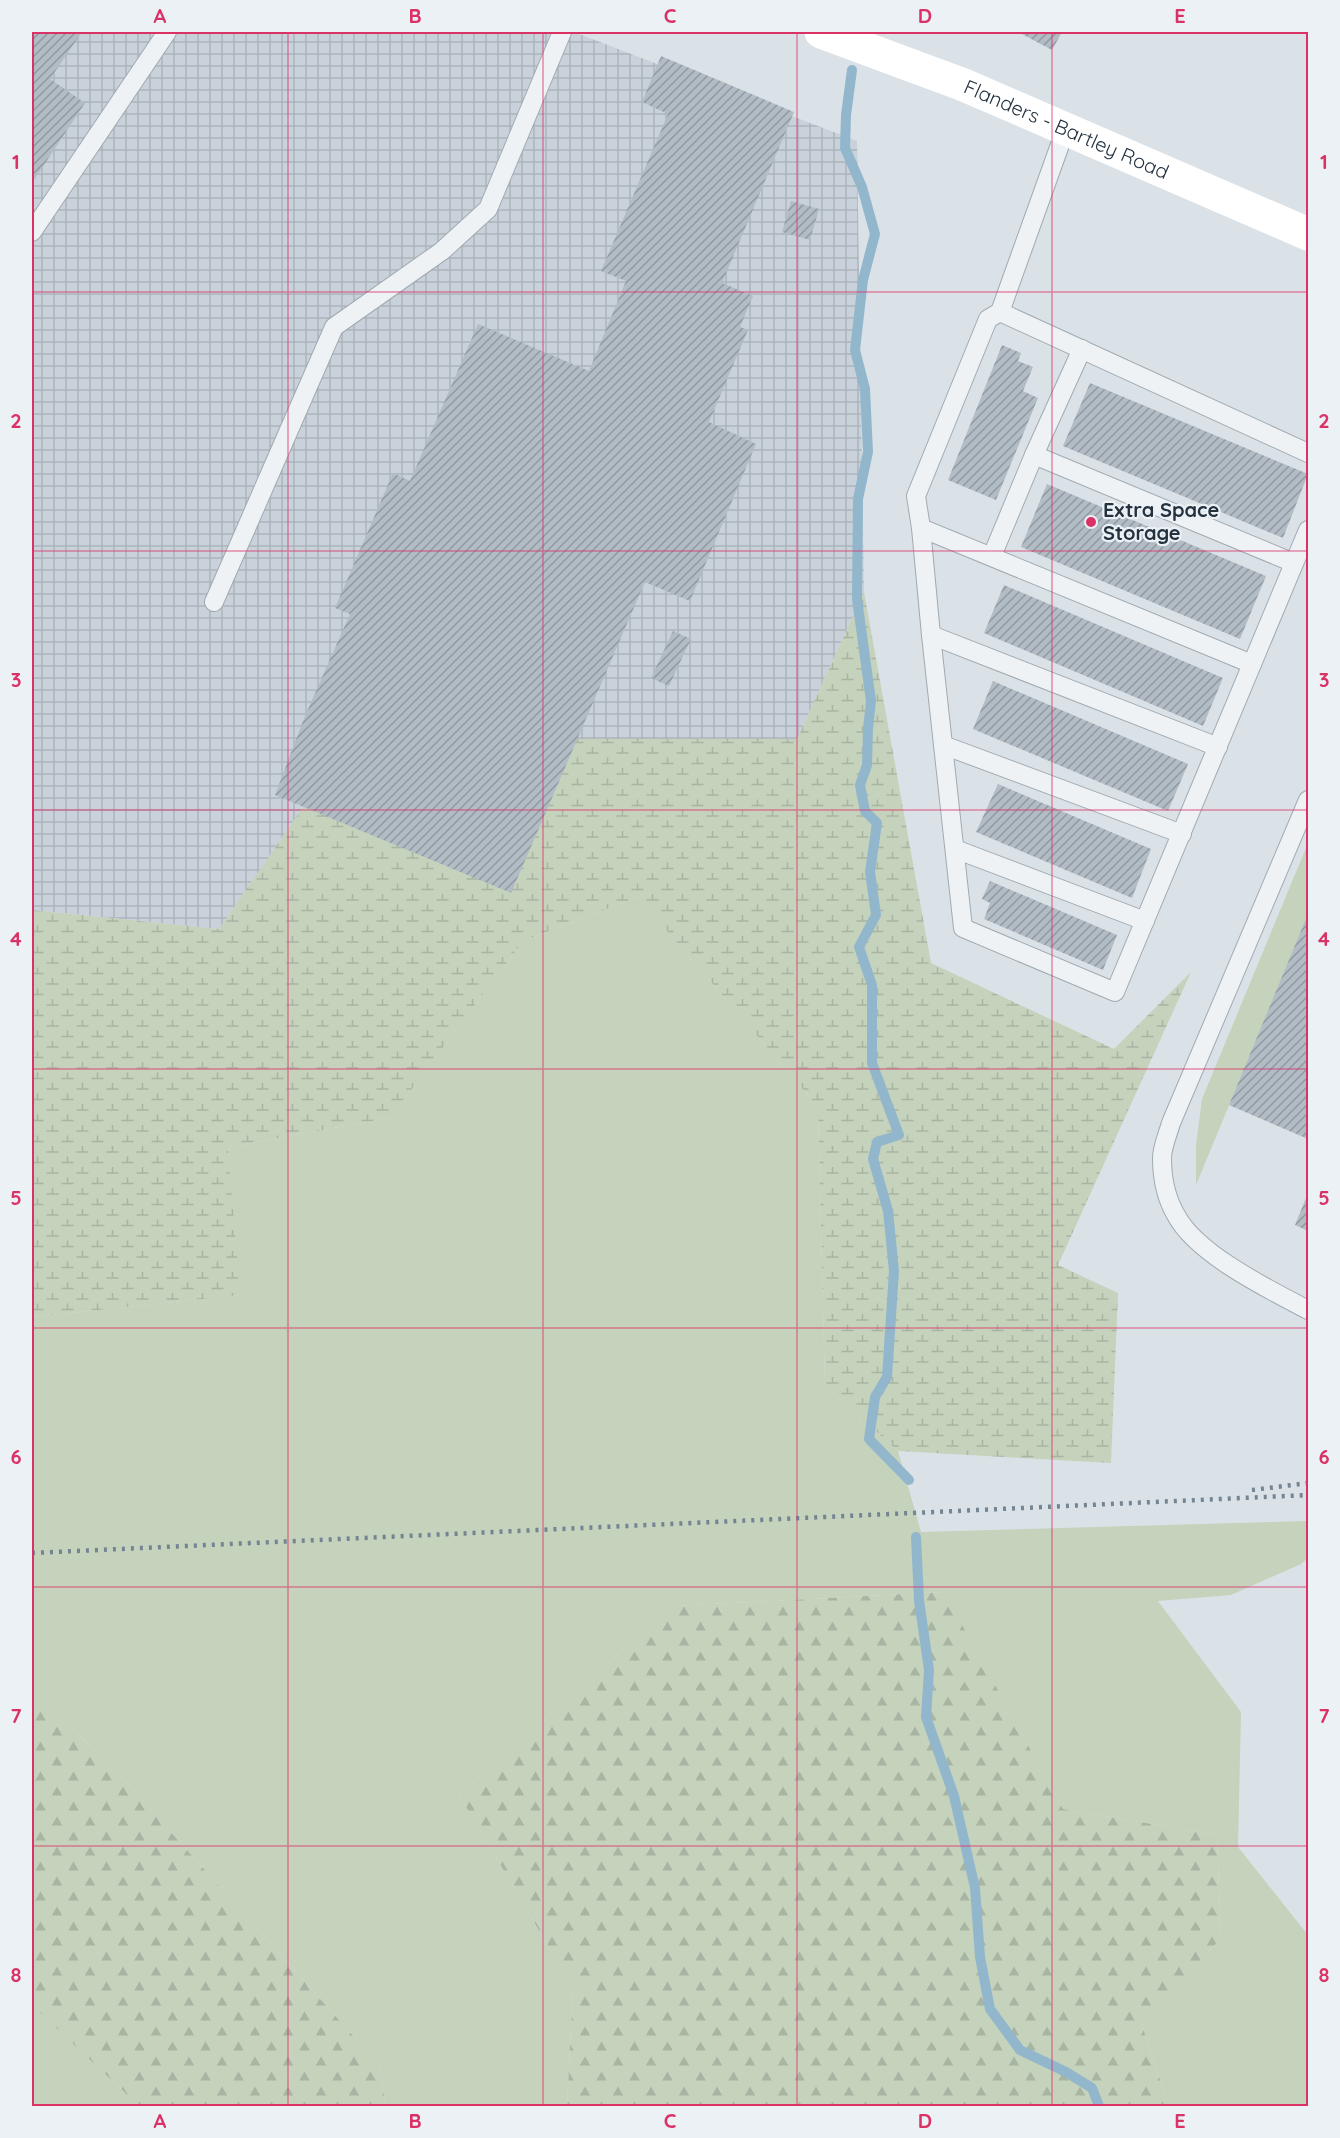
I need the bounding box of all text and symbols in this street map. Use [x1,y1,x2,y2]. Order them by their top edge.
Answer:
text: A [154,3,167,28]
text: B [408,3,422,28]
text: C [664,3,677,28]
text: D [918,3,932,28]
text: E [1174,3,1186,28]
street label: Flanders - Bartley Road [960,74,1173,184]
text: 1 [12,149,20,174]
text: 1 [1320,149,1328,174]
text: 2 [10,408,22,433]
text: 2 [1318,408,1330,433]
place label: Extra Space Storage [1103,497,1219,545]
marker: Extra Space Storage [1084,515,1098,529]
text: 3 [11,667,21,692]
text: 3 [1319,667,1329,692]
text: 4 [10,926,22,951]
text: 4 [1318,926,1330,951]
text: 5 [10,1185,22,1210]
text: 5 [1318,1185,1330,1210]
text: 6 [10,1444,22,1469]
text: 6 [1318,1444,1330,1469]
text: 7 [11,1703,22,1728]
text: 7 [1319,1703,1330,1728]
text: 8 [11,1962,22,1987]
text: 8 [1319,1962,1330,1987]
text: A [154,2108,167,2133]
text: B [408,2108,422,2133]
text: C [664,2108,677,2133]
text: D [918,2108,932,2133]
text: E [1174,2108,1186,2133]

